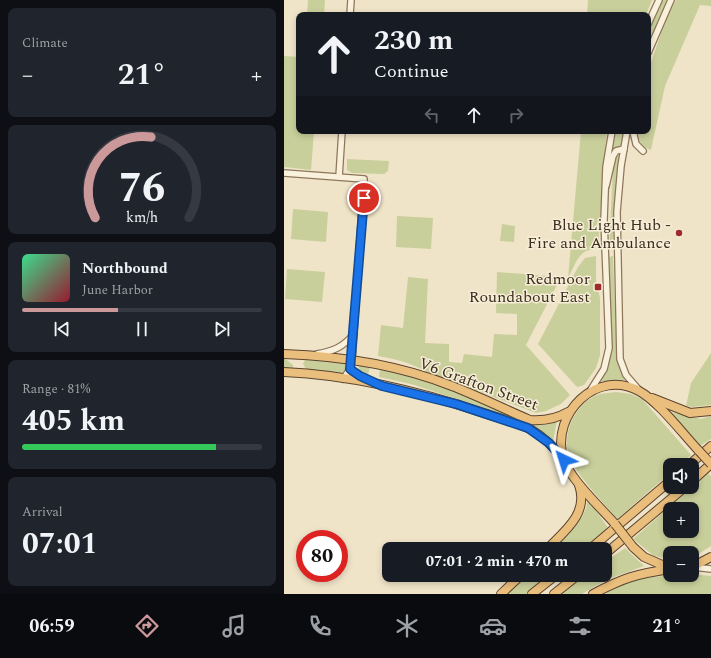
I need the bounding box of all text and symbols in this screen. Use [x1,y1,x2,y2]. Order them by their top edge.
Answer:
text: 230 m [374,19,453,62]
icon: ahead [308,28,360,80]
text: Climate [22,33,68,53]
text: 21° [118,52,166,98]
text: Continue [374,58,449,85]
text: − [22,59,33,92]
text: + [251,59,262,92]
icon: left [421,104,443,126]
icon: ahead [463,104,485,126]
icon: right [505,104,527,126]
text: 76 [119,157,165,220]
pin [347,181,381,215]
icon: arrive [353,187,375,209]
text: km/h [126,206,158,228]
place label: Blue Light Hub - Fire and Ambulance [527,213,671,255]
marker: Blue Light Hub - Fire and Ambulance [674,228,684,238]
text: Northbound [82,257,168,280]
place label: Redmoor Roundabout East [469,267,590,309]
text: June Harbor [82,280,153,300]
marker: Redmoor Roundabout East [593,282,603,292]
icon: previous [51,318,73,340]
icon: pause [131,318,153,340]
icon: next [211,318,233,340]
street label: V6 Grafton Street [416,351,542,417]
text: Range · 81% [22,379,90,399]
text: 405 km [22,398,125,444]
position arrow [543,439,585,481]
map controls [663,458,699,582]
button: sound [663,458,699,494]
text: Arrival [22,502,63,522]
button: + [663,502,699,538]
text: 07:01 [22,521,97,567]
speed limit sign: 80 [296,530,348,582]
button: − [663,546,699,582]
text: 07:01 · 2 min · 470 m [426,550,568,573]
icon: directions [133,612,161,640]
icon: music [220,612,248,640]
icon: phone [306,612,334,640]
icon: climate [393,612,421,640]
icon: car [479,612,507,640]
icon: filters [566,612,594,640]
text: 06:59 [29,613,75,640]
text: 21° [652,613,682,640]

